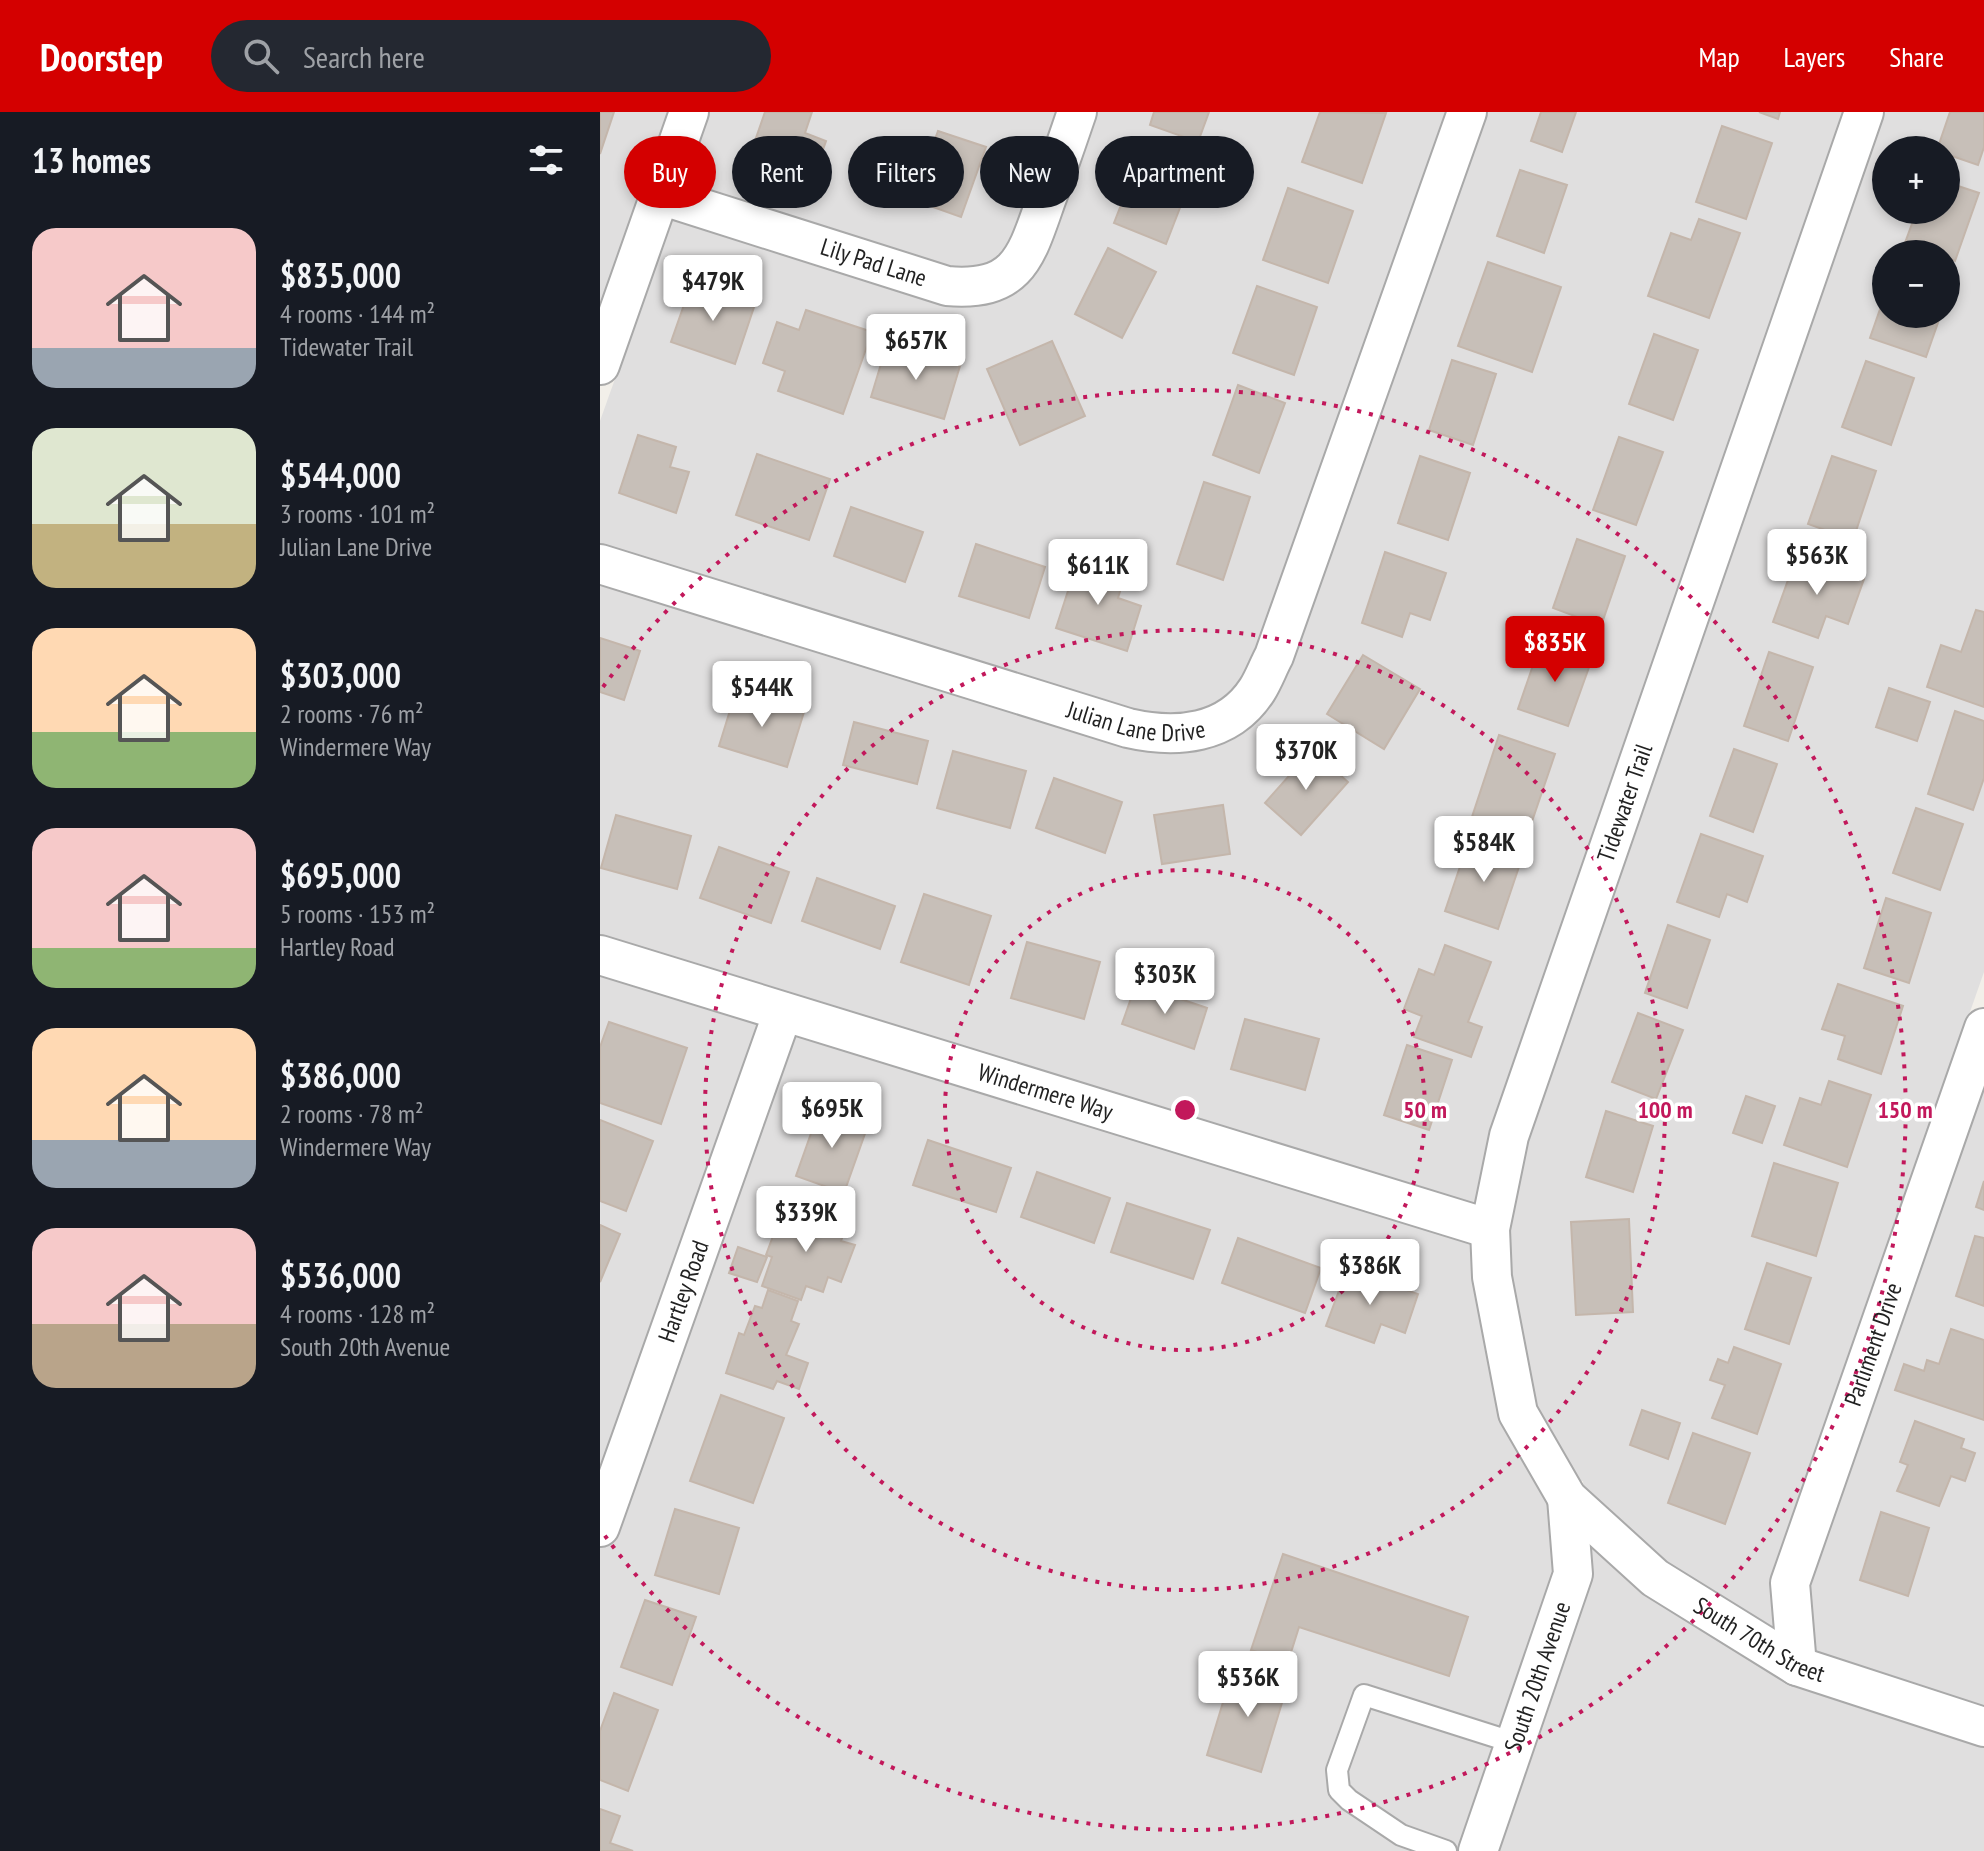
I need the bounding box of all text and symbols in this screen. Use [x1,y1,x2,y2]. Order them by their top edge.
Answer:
search box [211,20,771,92]
text: Doorstep [40,32,163,81]
icon: search [239,34,283,78]
text: Search here [303,37,425,76]
text: Map [1698,38,1740,75]
text: Layers [1784,38,1845,75]
text: Share [1889,38,1944,75]
chip: Buy [624,136,716,208]
chip: Rent [732,136,832,208]
chip: Filters [848,136,964,208]
chip: New [980,136,1079,208]
chip: Apartment [1095,136,1254,208]
map controls [1872,136,1960,328]
button: + [1872,136,1960,224]
text: 13 homes [32,138,151,182]
icon: filters [524,138,568,182]
street label: Lily Pad Lane [817,231,930,294]
button: − [1872,240,1960,328]
text: $835,000 [280,253,401,297]
pin: $479K [657,255,769,323]
icon: home [96,260,192,356]
text: $479K [681,264,745,297]
text: 4 rooms · 144 m² [280,297,435,330]
pin: $657K [860,314,972,382]
text: $657K [884,323,948,356]
text: Tidewater Trail [280,330,413,363]
text: $544,000 [280,453,401,497]
icon: home [96,460,192,556]
text: 3 rooms · 101 m² [280,497,435,530]
pin: $563K [1761,529,1873,597]
text: Julian Lane Drive [280,530,432,563]
text: $563K [1785,538,1849,571]
pin: $611K [1042,539,1154,607]
text: $611K [1066,548,1130,581]
pin: $835K [1499,616,1611,684]
text: $835K [1523,625,1587,658]
text: $303,000 [280,653,401,697]
icon: home [96,660,192,756]
pin: $544K [706,661,818,729]
text: $544K [730,670,794,703]
street label: Julian Lane Drive [1062,694,1208,748]
text: 2 rooms · 76 m² [280,697,424,730]
pin: $370K [1250,724,1362,792]
text: Windermere Way [280,730,431,763]
text: $370K [1274,733,1338,766]
street label: Tidewater Trail [1590,739,1659,866]
pin: $584K [1428,816,1540,884]
text: $584K [1452,825,1516,858]
text: $695,000 [280,853,401,897]
icon: home [96,860,192,956]
text: 5 rooms · 153 m² [280,897,435,930]
text: Hartley Road [280,930,394,963]
pin: $303K [1109,948,1221,1016]
text: $303K [1133,957,1197,990]
text: $386,000 [280,1053,401,1097]
street label: Windermere Way [974,1056,1117,1127]
icon: home [96,1060,192,1156]
pin: $695K [776,1082,888,1150]
text: $695K [800,1091,864,1124]
text: 50 m [1403,1094,1447,1125]
text: 100 m [1637,1094,1693,1125]
text: 150 m [1877,1094,1933,1125]
centre of rings [1171,1096,1199,1124]
text: 2 rooms · 78 m² [280,1097,424,1130]
text: Windermere Way [280,1130,431,1163]
pin: $339K [750,1186,862,1254]
text: $339K [774,1195,838,1228]
street label: Hartley Road [651,1236,716,1346]
pin: $386K [1314,1239,1426,1307]
text: $386K [1338,1248,1402,1281]
text: $536,000 [280,1253,401,1297]
icon: home [96,1260,192,1356]
street label: Parliment Drive [1837,1278,1909,1410]
text: 4 rooms · 128 m² [280,1297,435,1330]
text: South 20th Avenue [280,1330,450,1363]
street label: South 70th Street [1688,1590,1829,1689]
street label: South 20th Avenue [1497,1597,1577,1756]
pin: $536K [1192,1651,1304,1719]
text: $536K [1216,1660,1280,1693]

